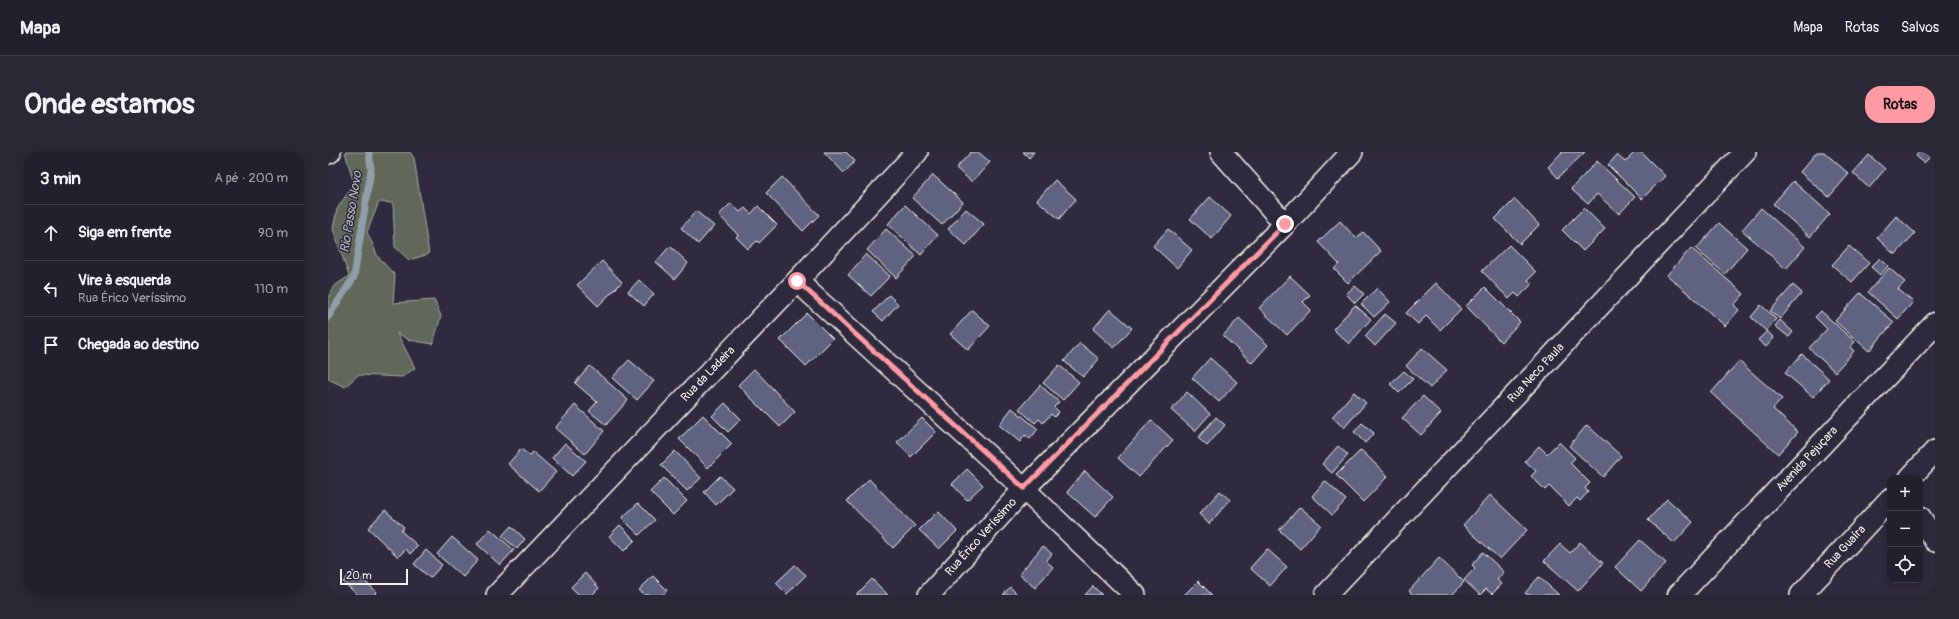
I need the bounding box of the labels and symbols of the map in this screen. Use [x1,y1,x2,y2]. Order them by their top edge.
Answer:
water label: Rio Passo Novo [337,169,366,254]
route end [1276,215,1294,233]
route start [788,272,806,290]
street label: Rua Neco Paula [1504,340,1568,406]
street label: Rua da Ladeira [678,343,739,405]
street label: Avenida Pejuçara [1773,423,1841,495]
street label: Rua Érico Veríssimo [941,494,1020,579]
street label: Rua Guaíra [1821,522,1869,572]
scale bar [340,567,408,586]

